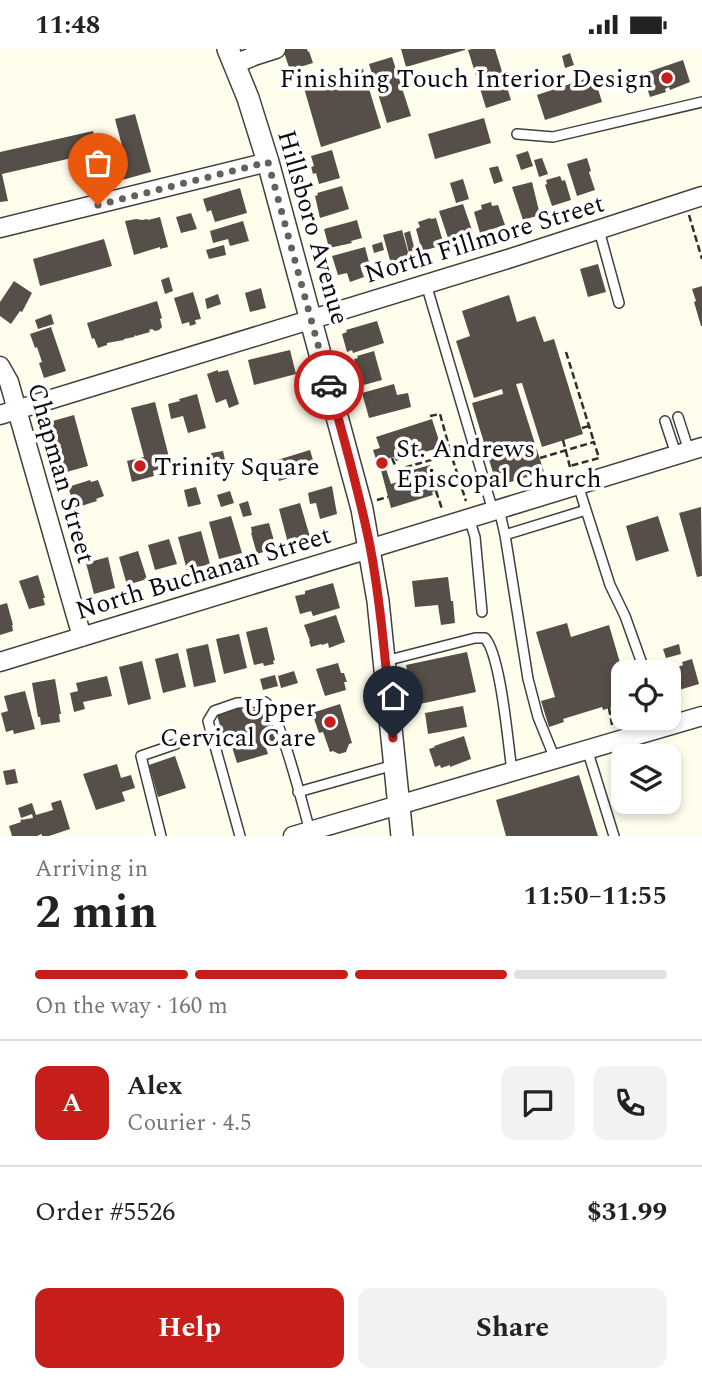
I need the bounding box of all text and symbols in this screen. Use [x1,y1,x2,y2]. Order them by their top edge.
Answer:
text: 11:48 [35,5,100,45]
place label: Finishing Touch Interior Design [279,59,653,99]
marker: Finishing Touch Interior Design [659,70,675,86]
street label: Hillsboro Avenue [266,125,360,329]
pin [68,133,128,205]
icon: bag [79,144,117,182]
street label: North Fillmore Street [359,183,609,295]
courier [294,350,364,420]
icon: car [310,366,348,404]
street label: Chapman Street [16,378,106,568]
place label: St. Andrews Episcopal Church [396,429,602,499]
place label: Trinity Square [154,447,320,487]
marker: St. Andrews Episcopal Church [374,455,390,471]
marker: Trinity Square [132,458,148,474]
street label: North Buchanan Street [71,515,336,631]
map controls [611,660,681,814]
button: locate [611,660,681,730]
pin [363,666,423,738]
icon: home [374,677,412,715]
place label: Upper Cervical Care [160,688,316,758]
marker: Upper Cervical Care [322,714,338,730]
button: layers [611,744,681,814]
text: Arriving in [35,852,148,887]
text: 11:50–11:55 [523,876,667,916]
text: 2 min [35,878,157,948]
text: On the way · 160 m [35,989,228,1024]
text: Alex [127,1066,182,1106]
button: chat [501,1066,575,1140]
button: phone [593,1066,667,1140]
text: A [62,1083,82,1123]
text: Courier · 4.5 [127,1106,252,1141]
text: Order #5526 [35,1192,175,1232]
text: $31.99 [587,1192,667,1232]
button: Help [35,1288,344,1368]
button: Share [358,1288,667,1368]

